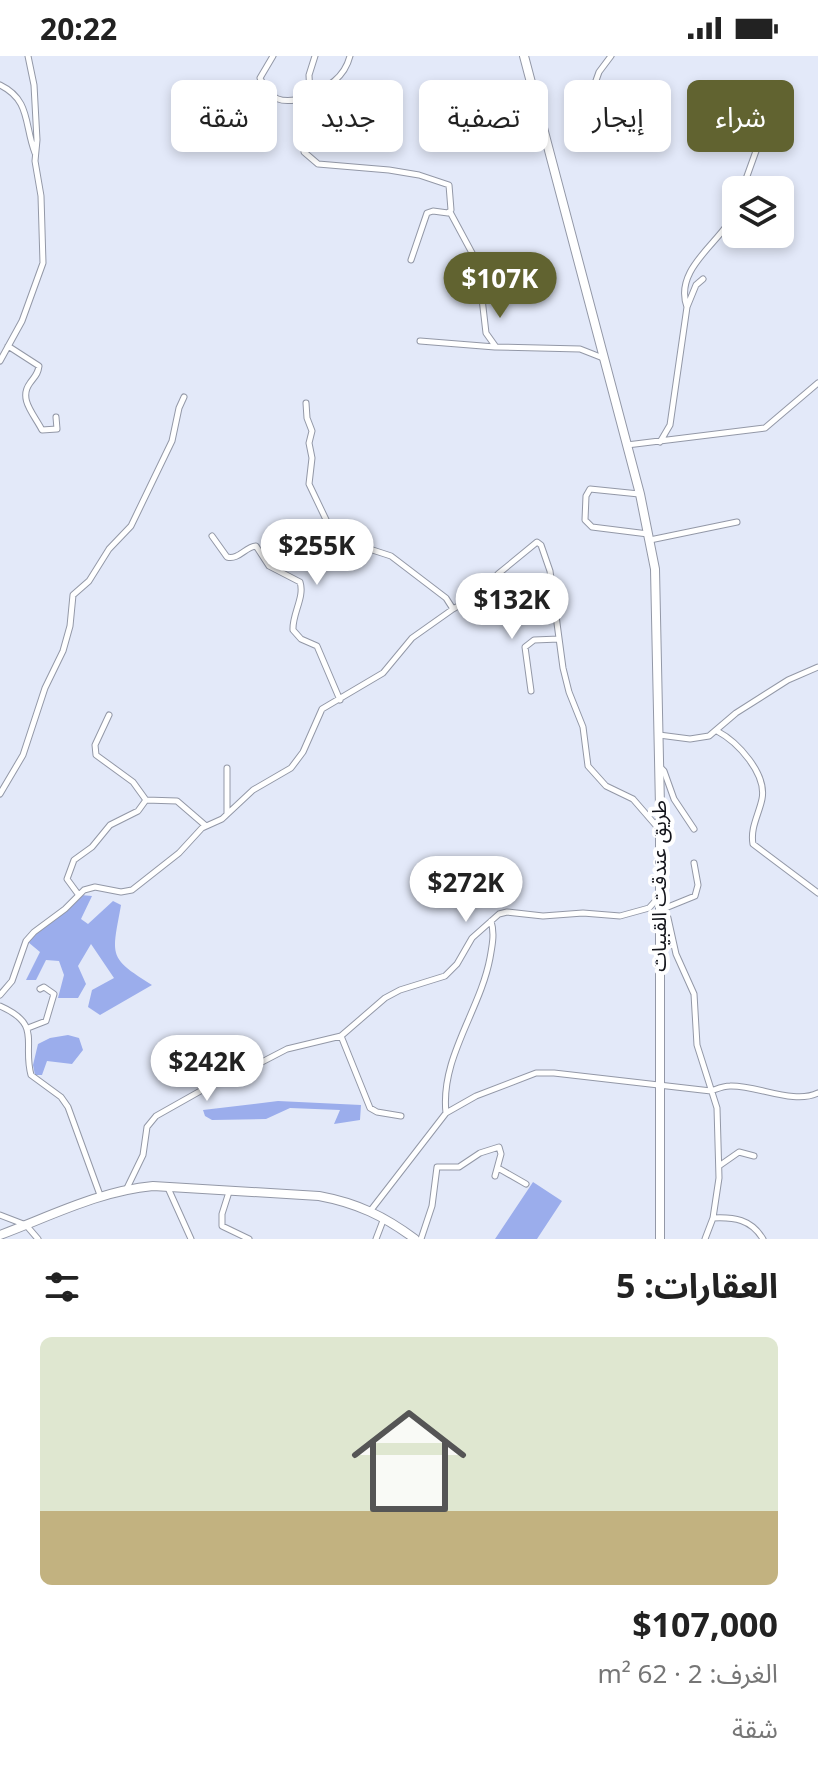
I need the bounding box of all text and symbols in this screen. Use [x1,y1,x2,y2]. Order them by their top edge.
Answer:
text: 20:22 [40,8,117,49]
chip: شقة [171,80,277,152]
chip: جديد [293,80,403,152]
chip: تصفية [419,80,548,152]
chip: إيجار [564,80,671,152]
chip: شراء [687,80,794,152]
map controls [722,176,794,248]
button: layers [722,176,794,248]
pin: $107K [444,252,556,320]
text: $107K [462,260,538,296]
pin: $255K [261,519,373,587]
text: $255K [279,527,355,563]
pin: $132K [456,573,568,641]
text: $132K [474,581,550,617]
street label: طريق عندقت القبيات [645,800,672,972]
pin: $272K [410,856,522,924]
text: $272K [428,864,504,900]
pin: $242K [151,1035,263,1103]
text: $242K [169,1043,245,1079]
text: العقارات: 5 [616,1262,778,1308]
icon: filters [40,1265,84,1309]
icon: home [337,1389,481,1533]
text: $107,000 [632,1601,778,1647]
text: الغرف: 2 · 62 m² [597,1655,778,1691]
text: شقة [732,1710,778,1746]

